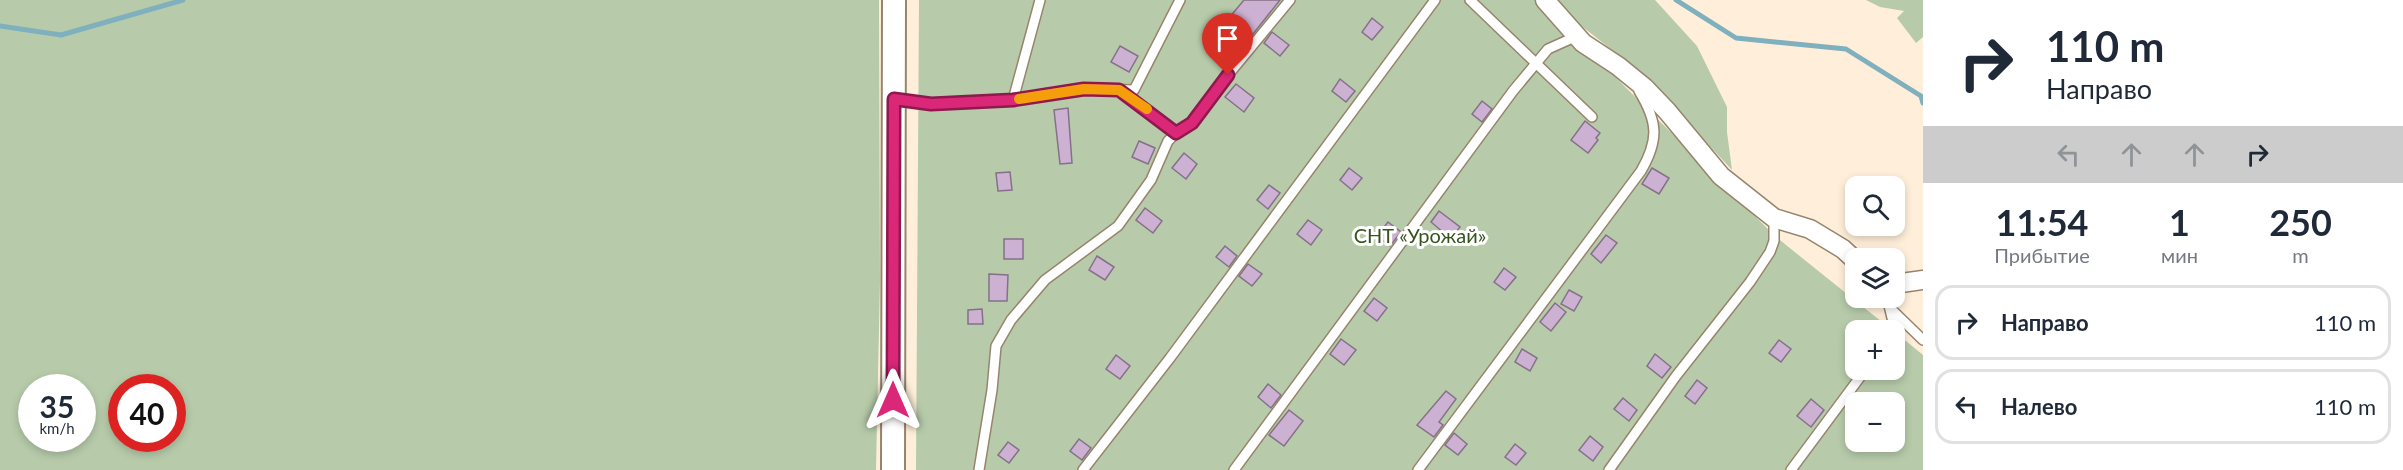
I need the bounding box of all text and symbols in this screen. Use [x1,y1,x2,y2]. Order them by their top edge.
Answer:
pin [1202,13,1253,75]
text: 110 m [2046,21,2164,71]
icon: arrive [1211,22,1244,55]
icon: right [1947,24,2025,102]
text: Направо [2046,72,2152,105]
icon: left [2052,138,2085,171]
icon: ahead [2115,138,2148,171]
icon: ahead [2178,138,2211,171]
icon: right [2241,138,2274,171]
map controls [1845,176,1905,452]
button: search [1845,176,1905,236]
text: 11:54 [1996,200,2088,244]
text: 1 [2169,200,2190,244]
text: 250 [2269,200,2332,244]
park label: СНТ «Урожай» [1354,223,1486,247]
text: Прибытие [1994,243,2090,267]
text: мин [2161,243,2198,267]
text: m [2292,243,2309,267]
button: layers [1845,248,1905,308]
icon: right [1950,306,1983,339]
text: Направо [2001,309,2089,336]
text: 110 m [2314,309,2376,336]
button: + [1845,320,1905,380]
position arrow [861,368,925,432]
speed limit sign: 40 [108,374,186,452]
text: 35 [40,388,74,424]
icon: left [1950,390,1983,423]
button: − [1845,392,1905,452]
text: Налево [2001,393,2077,420]
text: 110 m [2314,393,2376,420]
text: km/h [39,419,75,437]

